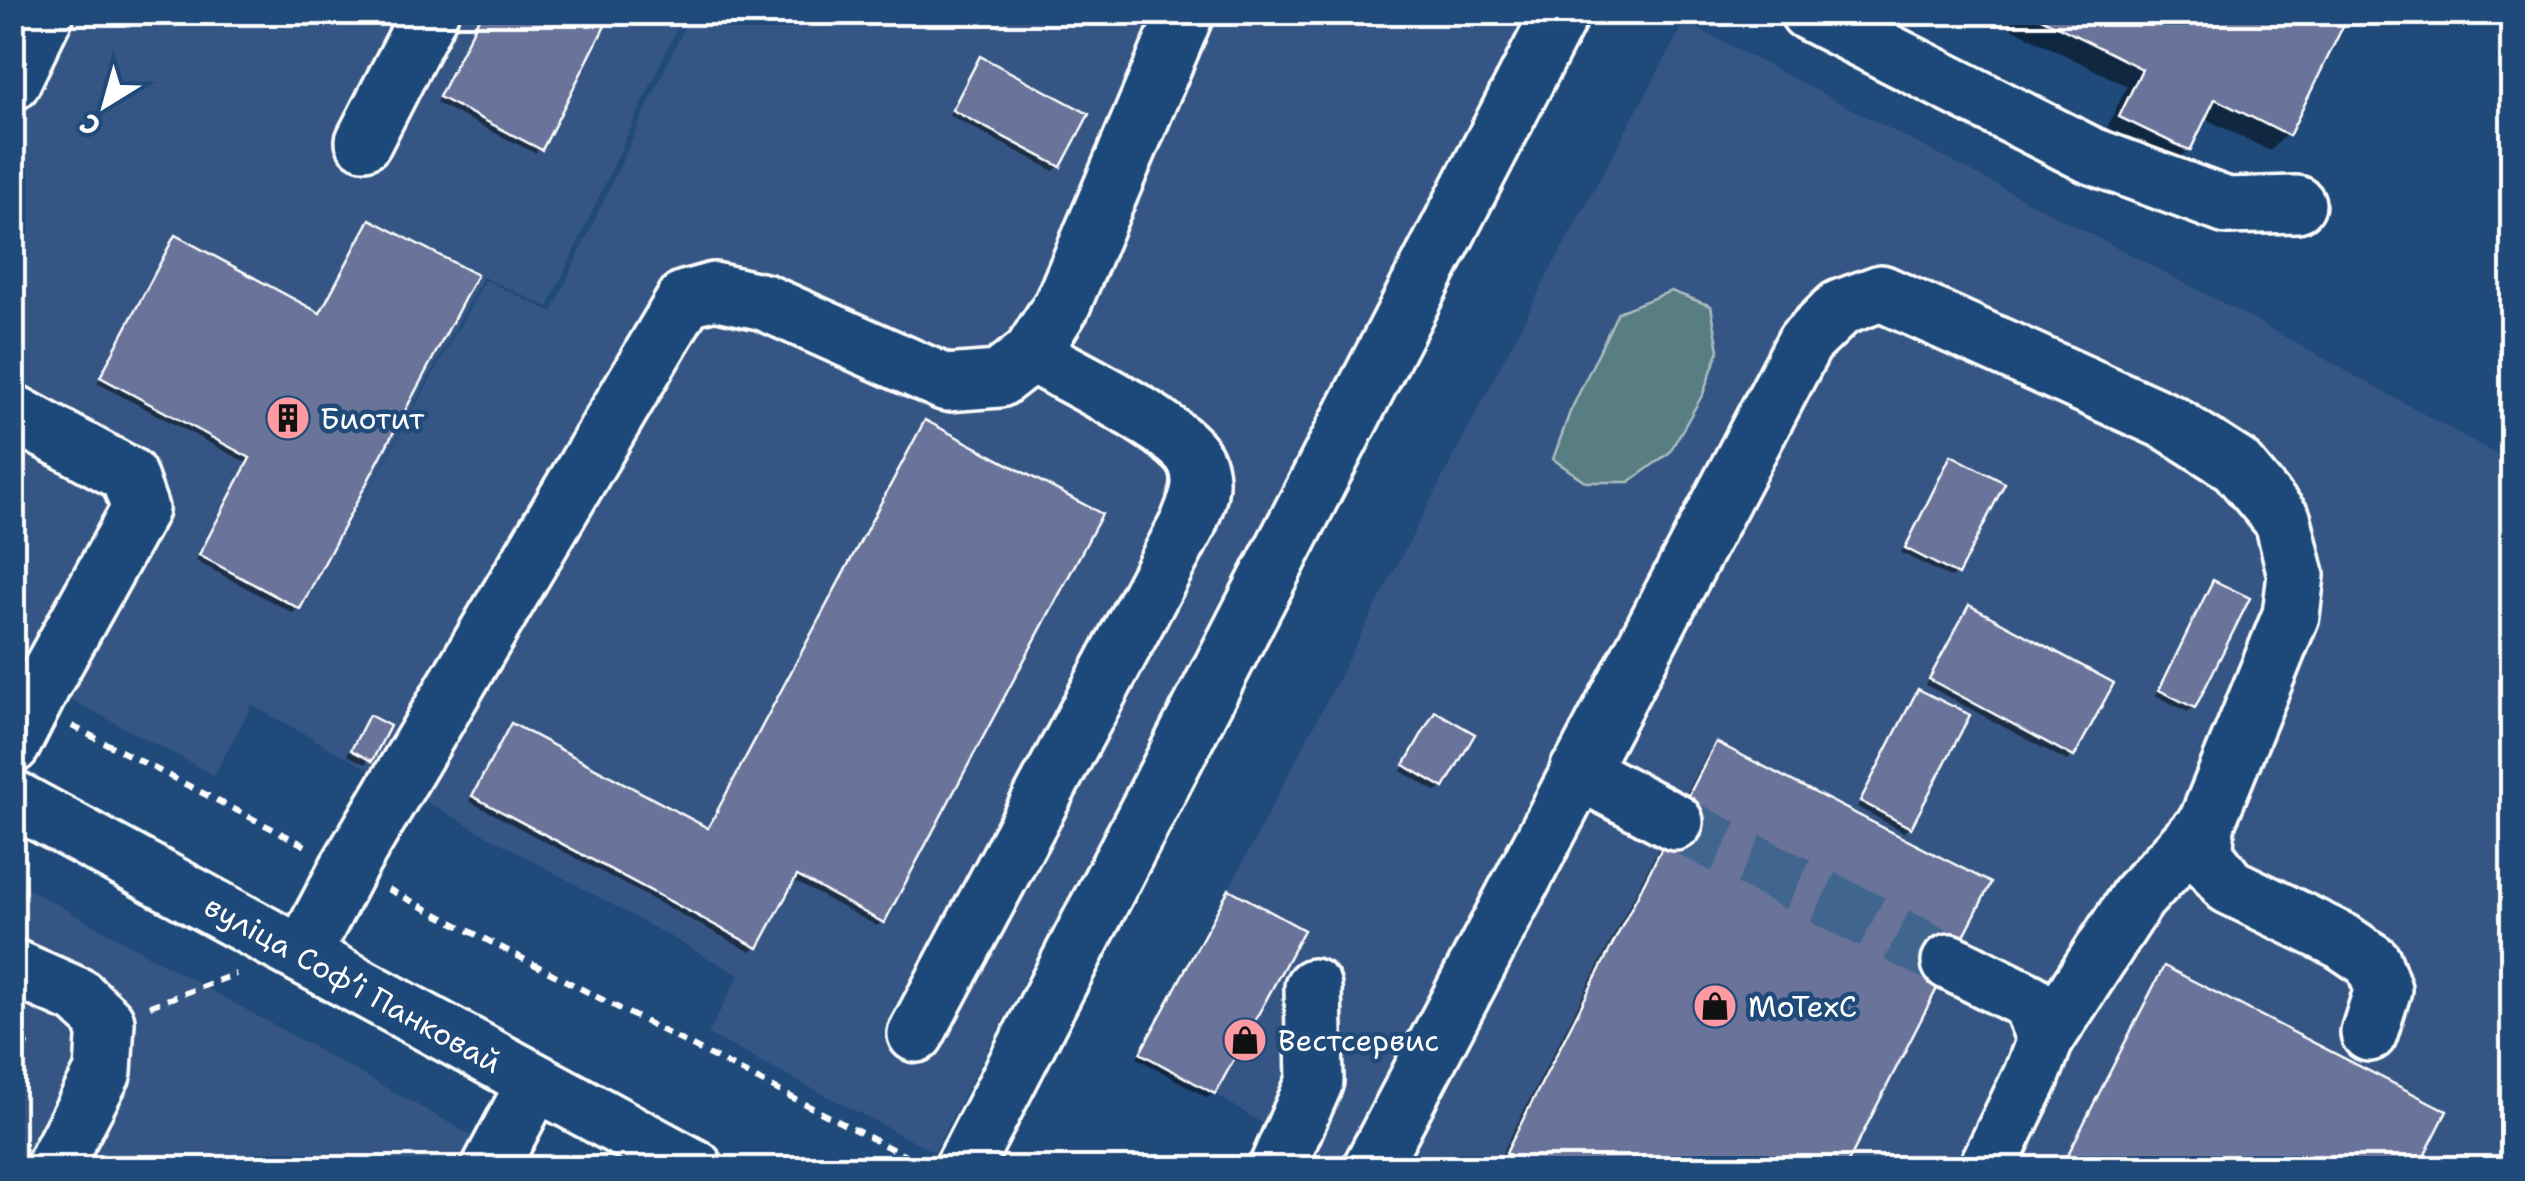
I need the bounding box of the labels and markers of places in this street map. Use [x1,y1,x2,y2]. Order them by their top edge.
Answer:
building icon: Биотит [265,395,311,441]
place label: Биотит [320,398,425,439]
shop icon: MoTexC [1692,983,1738,1029]
place label: MoTexC [1748,986,1857,1027]
shop icon: Вестсервис [1222,1017,1268,1063]
place label: Вестсервис [1278,1020,1439,1061]

